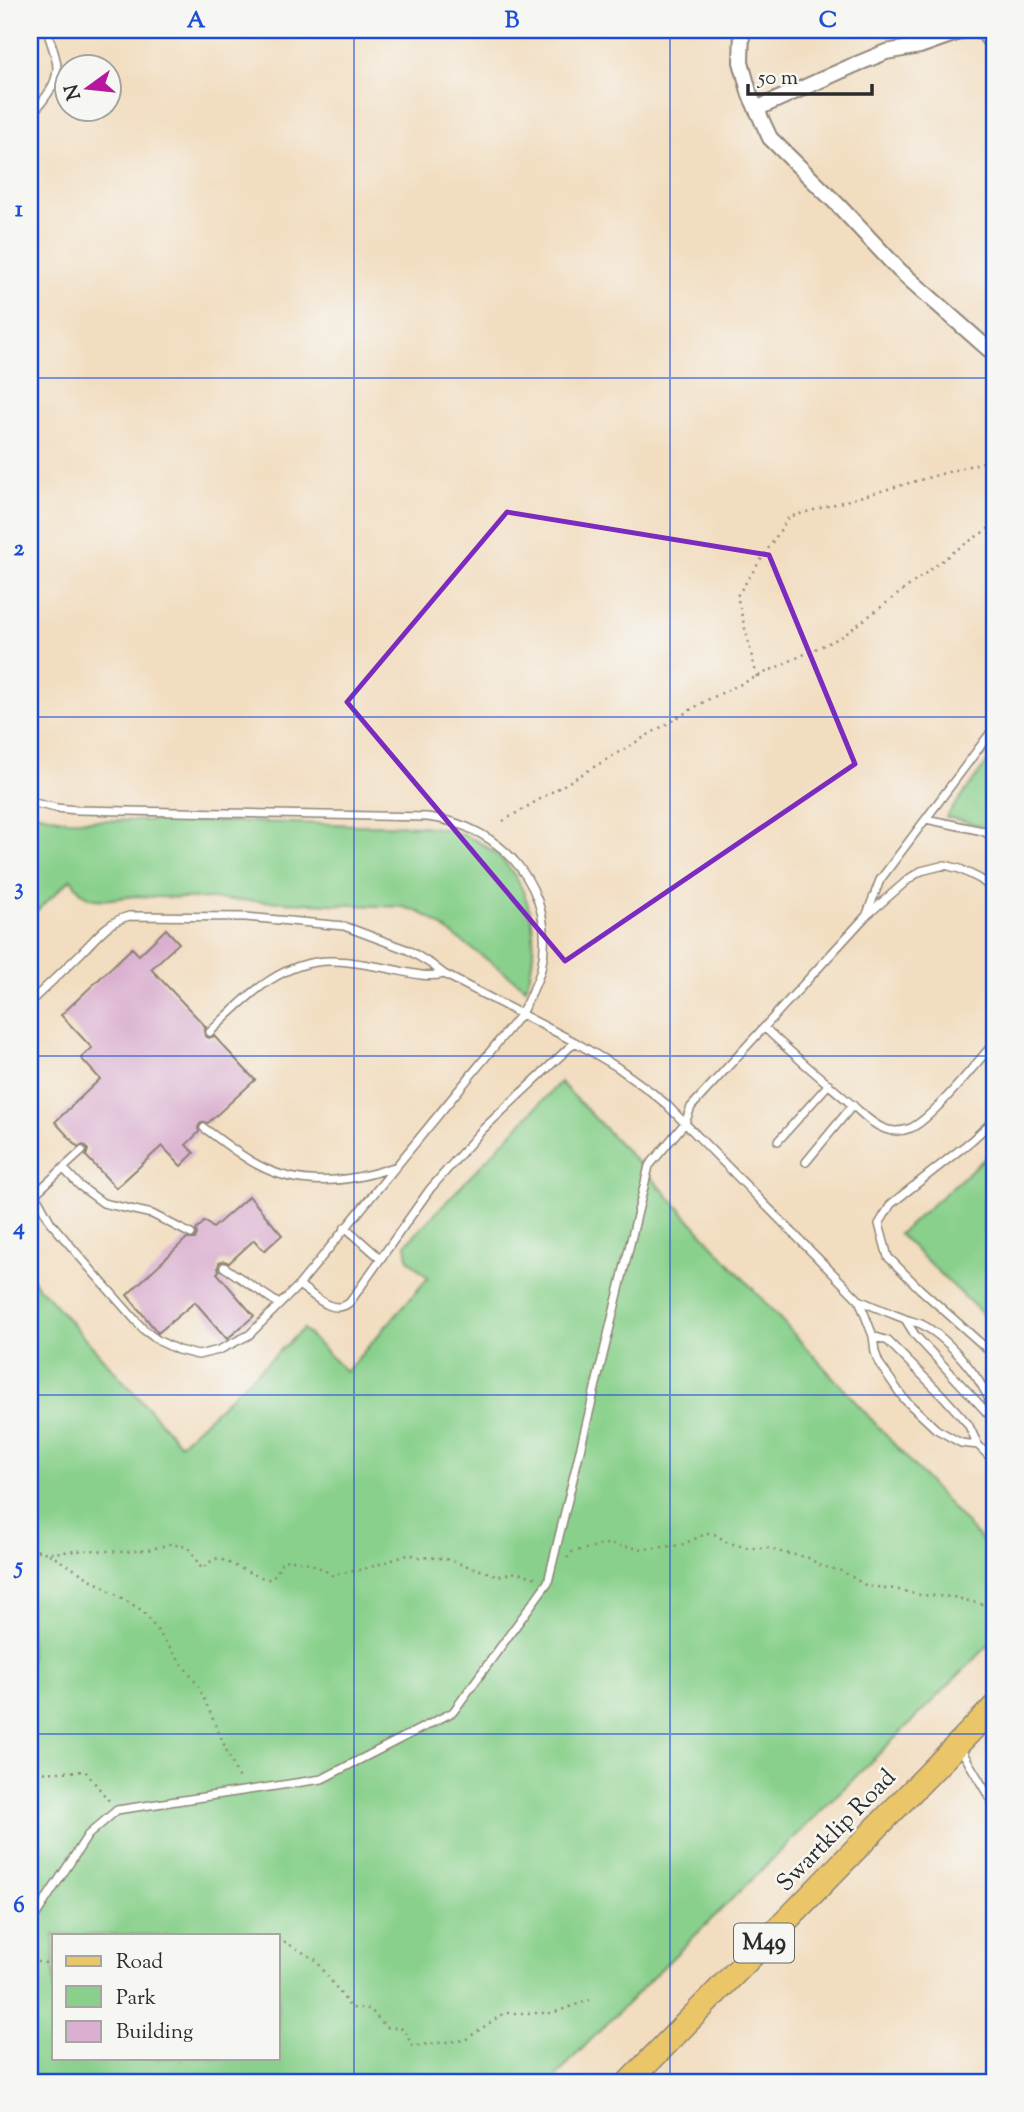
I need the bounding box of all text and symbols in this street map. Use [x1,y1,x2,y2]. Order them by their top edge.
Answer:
text: A [187,5,206,38]
text: B [505,5,520,38]
text: C [819,5,837,38]
north arrow [52,52,122,122]
scale bar [748,52,872,96]
text: 50 m [757,64,798,94]
text: N [59,81,89,103]
text: 1 [15,194,23,227]
text: 2 [14,533,25,566]
text: 3 [14,872,24,905]
text: 4 [12,1212,25,1245]
text: 5 [13,1551,23,1584]
street label: Swartklip Road [770,1762,905,1900]
text: 6 [13,1890,25,1923]
road number: M49 [734,1924,794,1962]
legend [52,1934,280,2060]
text: Road [116,1948,163,1978]
text: Park [116,1984,157,2014]
text: Building [116,2018,193,2048]

